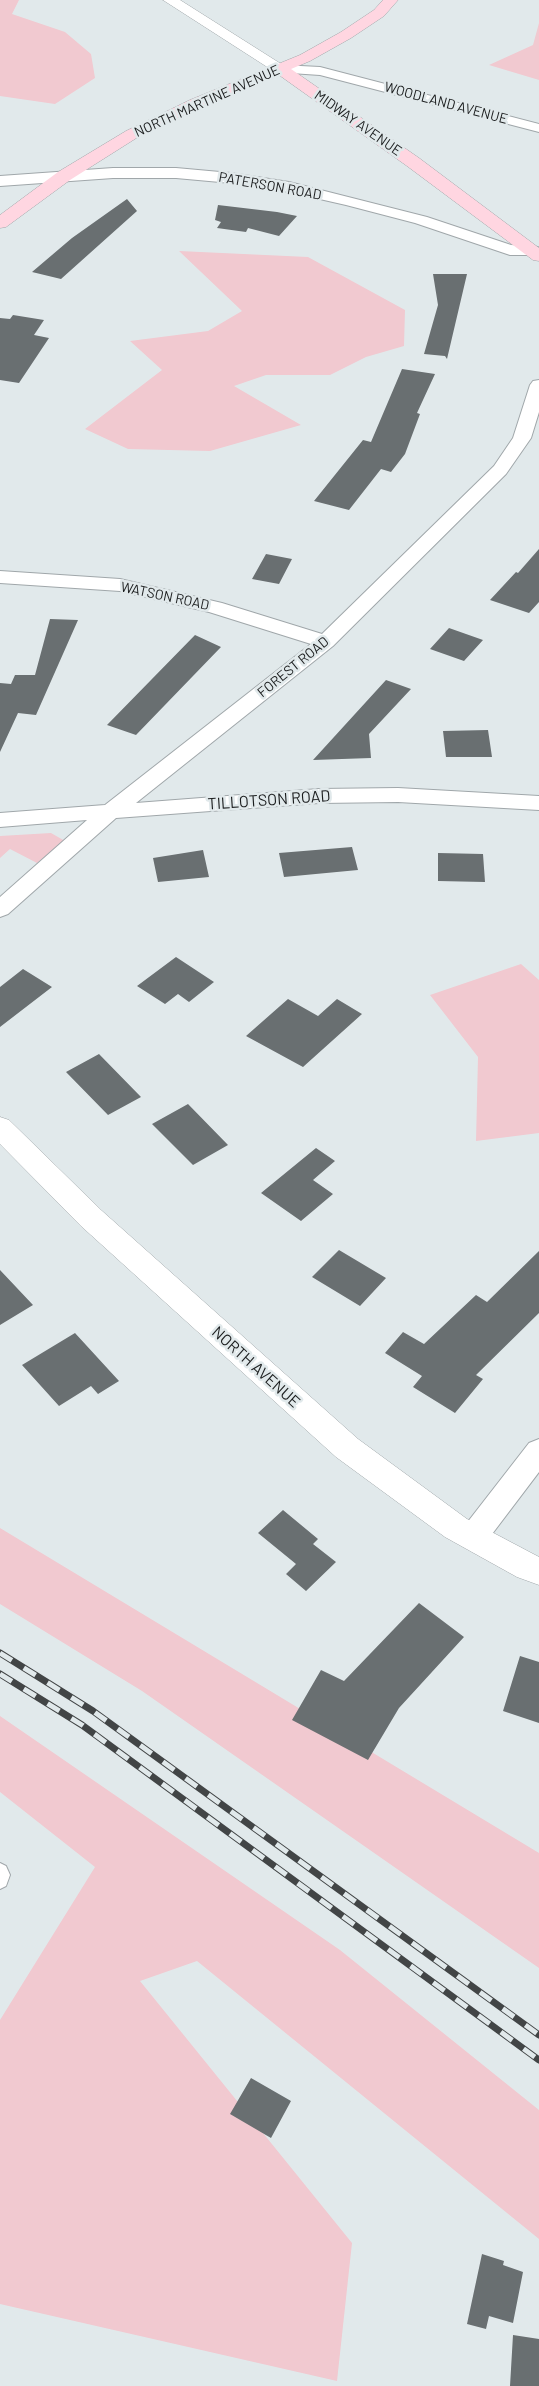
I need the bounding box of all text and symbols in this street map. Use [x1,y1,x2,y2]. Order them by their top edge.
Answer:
street label: NORTH MARTINE AVENUE [132,61,282,141]
street label: WOODLAND AVENUE [382,78,510,128]
street label: MIDWAY AVENUE [311,87,405,159]
street label: PATERSON ROAD [217,169,323,203]
street label: WATSON ROAD [119,578,211,614]
street label: FOREST ROAD [254,633,332,701]
street label: TILLOTSON ROAD [207,786,331,814]
street label: NORTH AVENUE [208,1322,304,1412]

